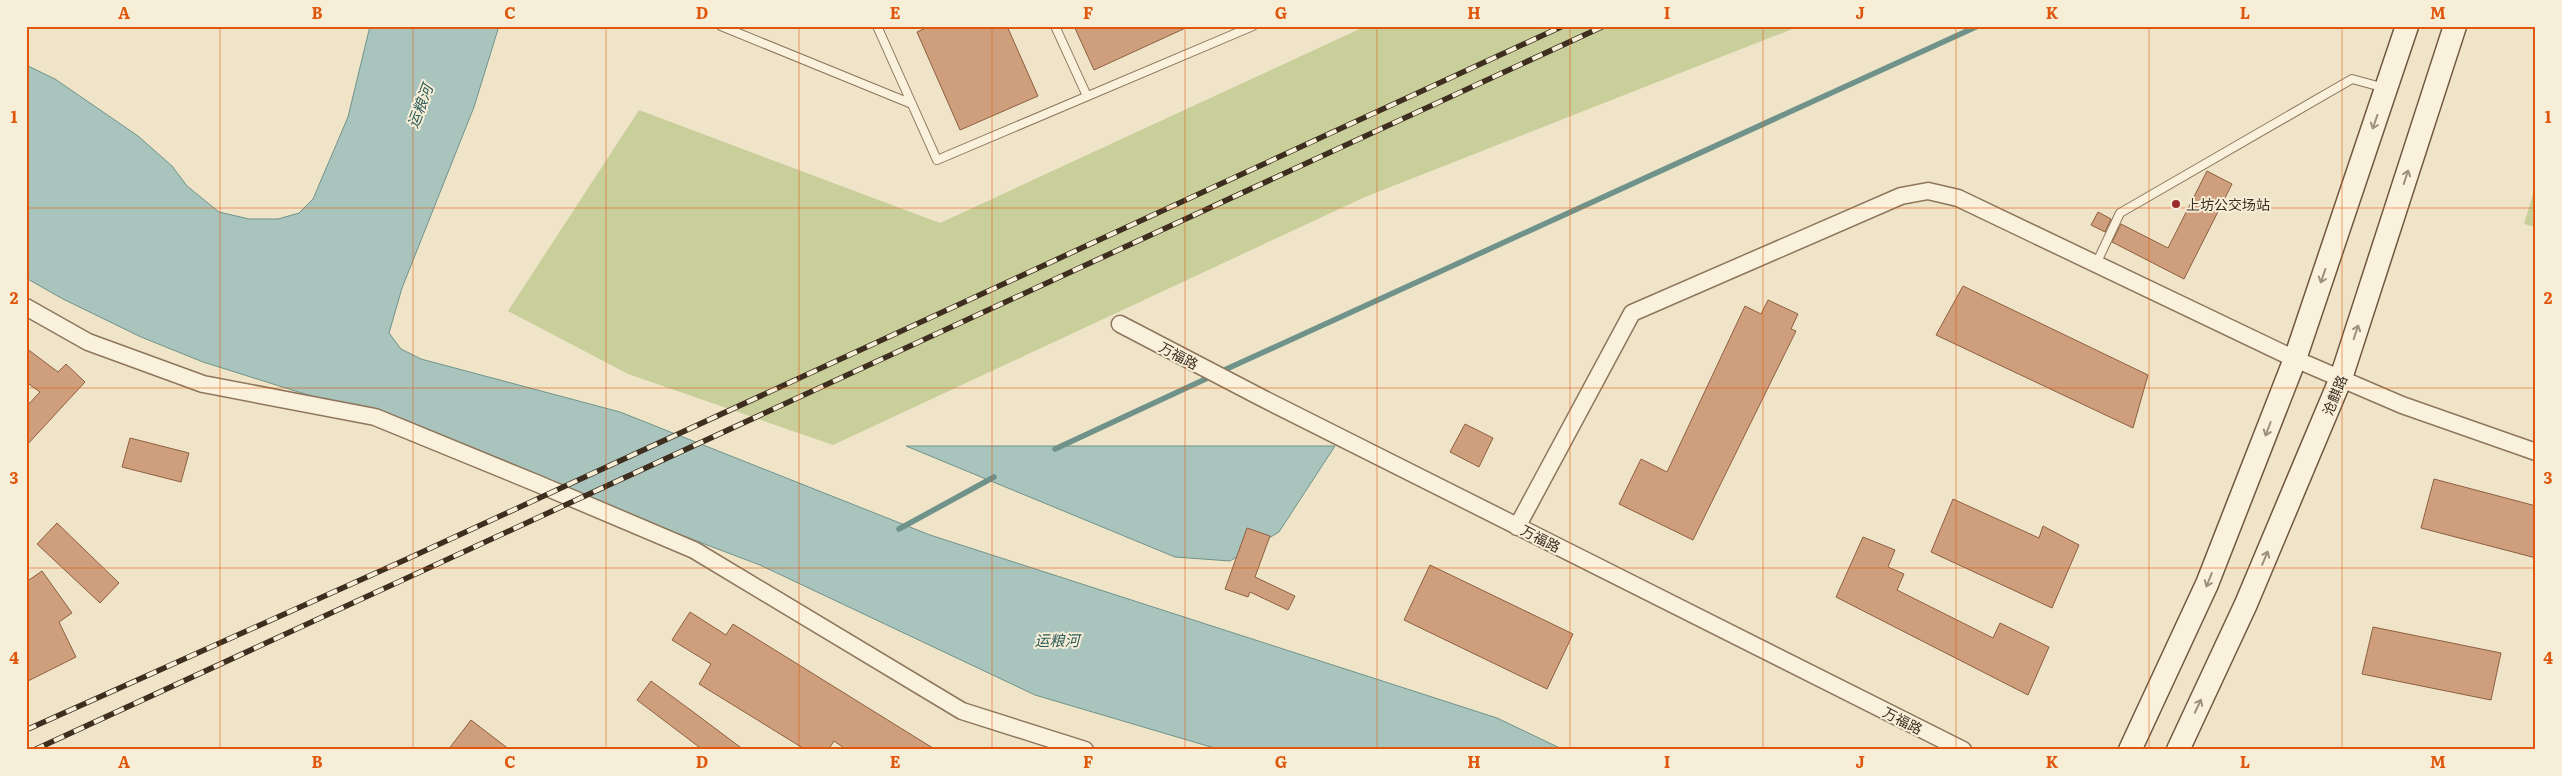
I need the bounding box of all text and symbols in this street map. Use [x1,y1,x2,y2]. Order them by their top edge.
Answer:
text: A [118,0,130,24]
text: B [311,0,323,24]
text: C [504,0,516,24]
text: D [696,0,708,24]
text: E [890,0,901,24]
text: F [1083,0,1093,24]
text: G [1275,0,1287,24]
text: H [1467,0,1481,24]
text: I [1664,0,1670,24]
text: J [1855,0,1865,24]
text: K [2046,0,2059,24]
text: L [2240,0,2250,24]
text: M [2430,0,2446,24]
water label: 运粮河 [400,78,439,131]
text: 1 [11,104,18,128]
text: 1 [2545,104,2552,128]
one-way arrow [2370,114,2379,130]
one-way arrow [2402,170,2411,185]
place label: 上坊公交场站 [2186,194,2270,214]
marker: 上坊公交场站 [2170,198,2182,210]
one-way arrow [2318,268,2327,284]
text: 2 [10,285,19,309]
text: 2 [2544,285,2553,309]
one-way arrow [2352,324,2362,340]
street label: 万福路 [1156,336,1202,374]
street label: 沧麒路 [2317,372,2351,418]
one-way arrow [2263,421,2272,436]
text: 3 [10,465,19,489]
text: 3 [2544,465,2553,489]
street label: 万福路 [1518,520,1564,556]
one-way arrow [2261,551,2271,566]
one-way arrow [2203,572,2213,587]
water label: 运粮河 [1034,628,1082,651]
text: 4 [9,645,19,669]
text: 4 [2543,645,2553,669]
one-way arrow [2194,699,2204,714]
street label: 万福路 [1880,702,1926,738]
text: A [118,749,130,773]
text: B [311,749,323,773]
text: C [504,749,516,773]
text: D [696,749,708,773]
text: E [890,749,901,773]
text: F [1083,749,1093,773]
text: G [1275,749,1287,773]
text: H [1467,749,1481,773]
text: I [1664,749,1670,773]
text: J [1855,749,1865,773]
text: K [2046,749,2059,773]
text: L [2240,749,2250,773]
text: M [2430,749,2446,773]

